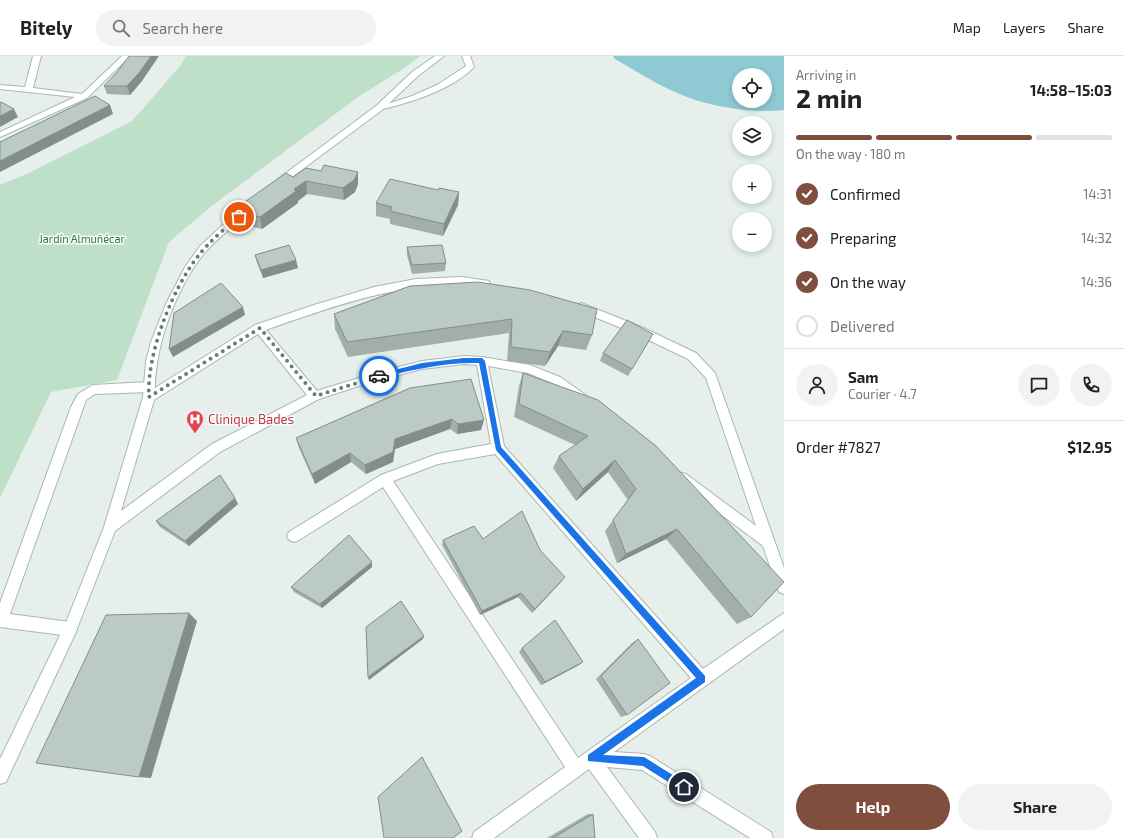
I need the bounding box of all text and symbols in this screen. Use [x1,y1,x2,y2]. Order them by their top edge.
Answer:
search box [96,10,376,46]
text: Bitely [20,16,72,39]
icon: search [110,17,132,39]
text: Search here [142,19,223,37]
text: Map [953,19,981,36]
text: Layers [1003,19,1045,36]
text: Share [1067,19,1104,36]
text: Arriving in [796,67,856,83]
map controls [732,68,772,252]
button: locate [732,68,772,108]
text: 14:58–15:03 [1030,81,1112,99]
text: 2 min [796,82,862,113]
button: layers [732,116,772,156]
text: On the way · 180 m [796,146,906,162]
button: + [732,164,772,204]
icon: check [796,183,818,205]
text: Confirmed [830,185,901,203]
text: 14:31 [1083,186,1112,202]
pin [222,200,256,234]
icon: bag [228,206,250,228]
button: − [732,212,772,252]
icon: check [796,227,818,249]
text: Preparing [830,229,896,247]
text: 14:32 [1081,230,1112,246]
park label: Jardín Almuñécar [39,232,126,245]
icon: check [796,271,818,293]
text: On the way [830,273,906,291]
text: 14:36 [1081,274,1112,290]
text: Delivered [830,317,895,335]
courier [359,356,399,396]
button: person [796,364,838,406]
button: chat [1018,364,1060,406]
button: phone [1070,364,1112,406]
icon: car [368,365,390,387]
text: Sam [848,368,879,386]
text: Courier · 4.7 [848,386,917,402]
hospital icon: Clinique Bades [185,409,205,434]
place label: Clinique Bades [208,411,294,427]
text: Order #7827 [796,438,881,456]
text: $12.95 [1067,438,1112,456]
pin [667,770,701,804]
icon: home [673,776,695,798]
button: Help [796,784,950,830]
button: Share [958,784,1112,830]

